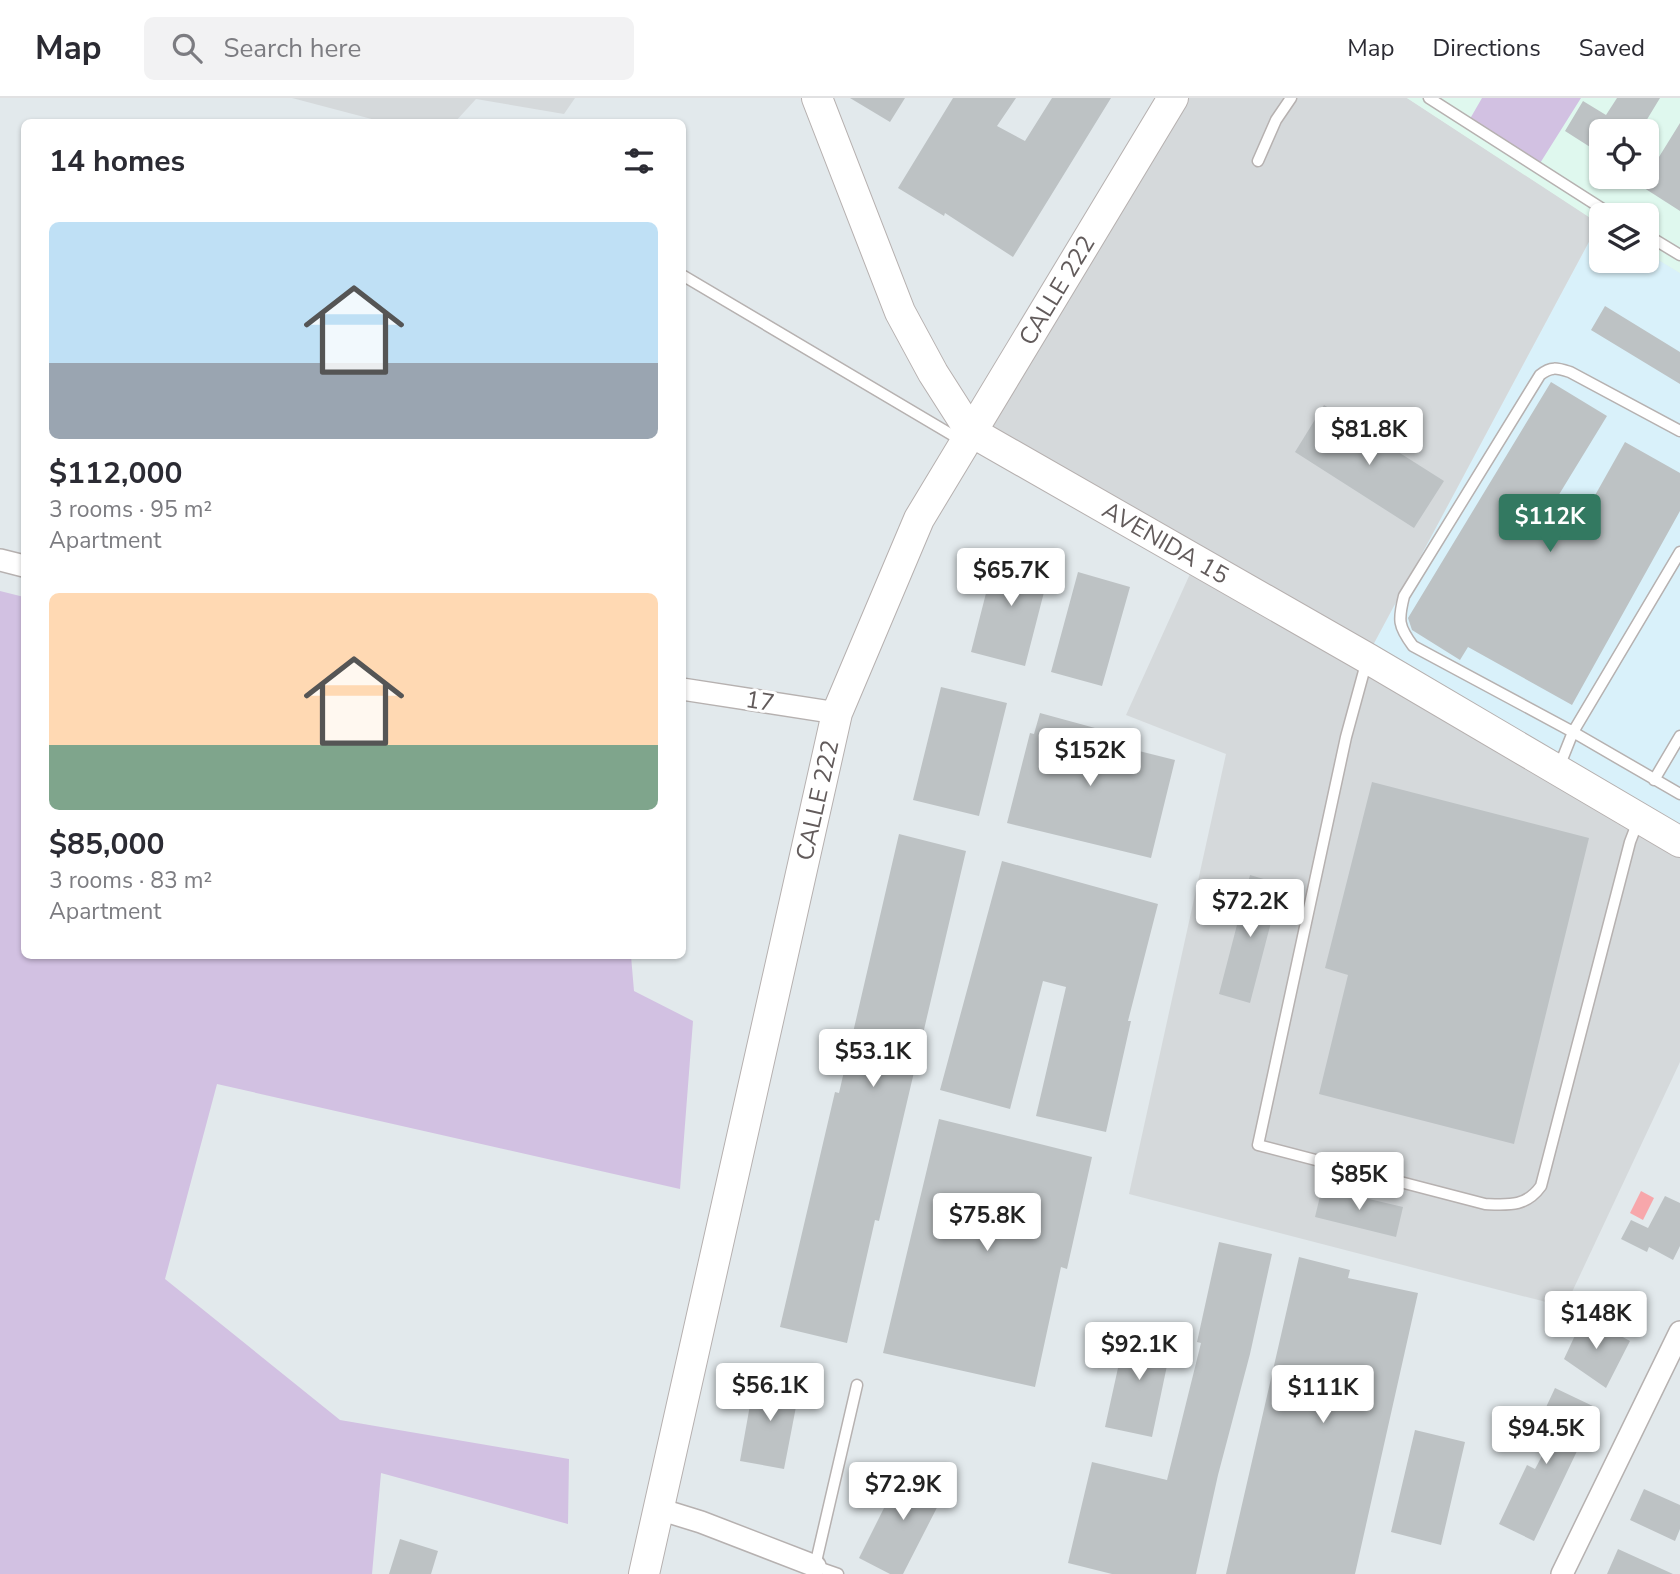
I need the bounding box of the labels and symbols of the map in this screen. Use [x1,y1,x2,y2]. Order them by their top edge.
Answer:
street label: CALLE 222 [1012,230,1102,351]
pin: $81.8K [1312,408,1426,467]
street label: AVENIDA 15 [1097,494,1235,592]
pin: $112K [1501,494,1599,554]
pin: $65.7K [954,548,1068,608]
street label: 17 [743,683,777,719]
pin: $152K [1041,728,1139,788]
street label: CALLE 222 [788,737,846,864]
pin: $72.2K [1193,880,1307,939]
pin: $53.1K [816,1030,930,1089]
pin: $85K [1318,1152,1400,1212]
pin: $75.8K [930,1194,1044,1253]
pin: $148K [1547,1292,1645,1351]
pin: $92.1K [1082,1322,1196,1382]
pin: $56.1K [713,1364,827,1423]
pin: $111K [1274,1366,1372,1425]
pin: $94.5K [1489,1406,1603,1466]
pin: $72.9K [846,1462,960,1522]

